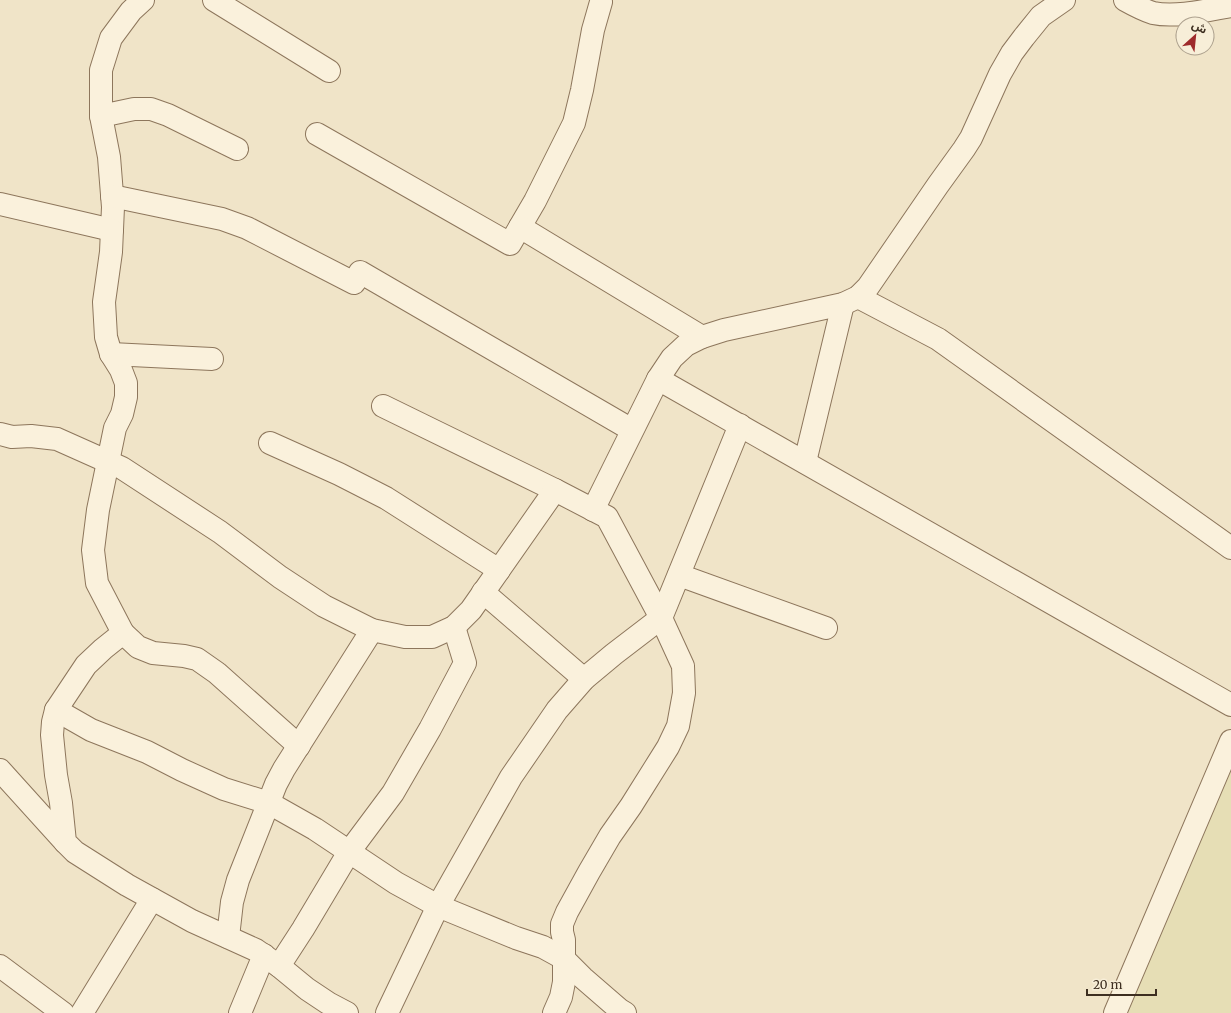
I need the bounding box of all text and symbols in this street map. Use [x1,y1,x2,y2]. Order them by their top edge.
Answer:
north arrow [1175,16,1215,56]
text: ش [1190,17,1209,37]
scale bar [1087,971,1156,997]
text: 20 m [1093,977,1122,992]

